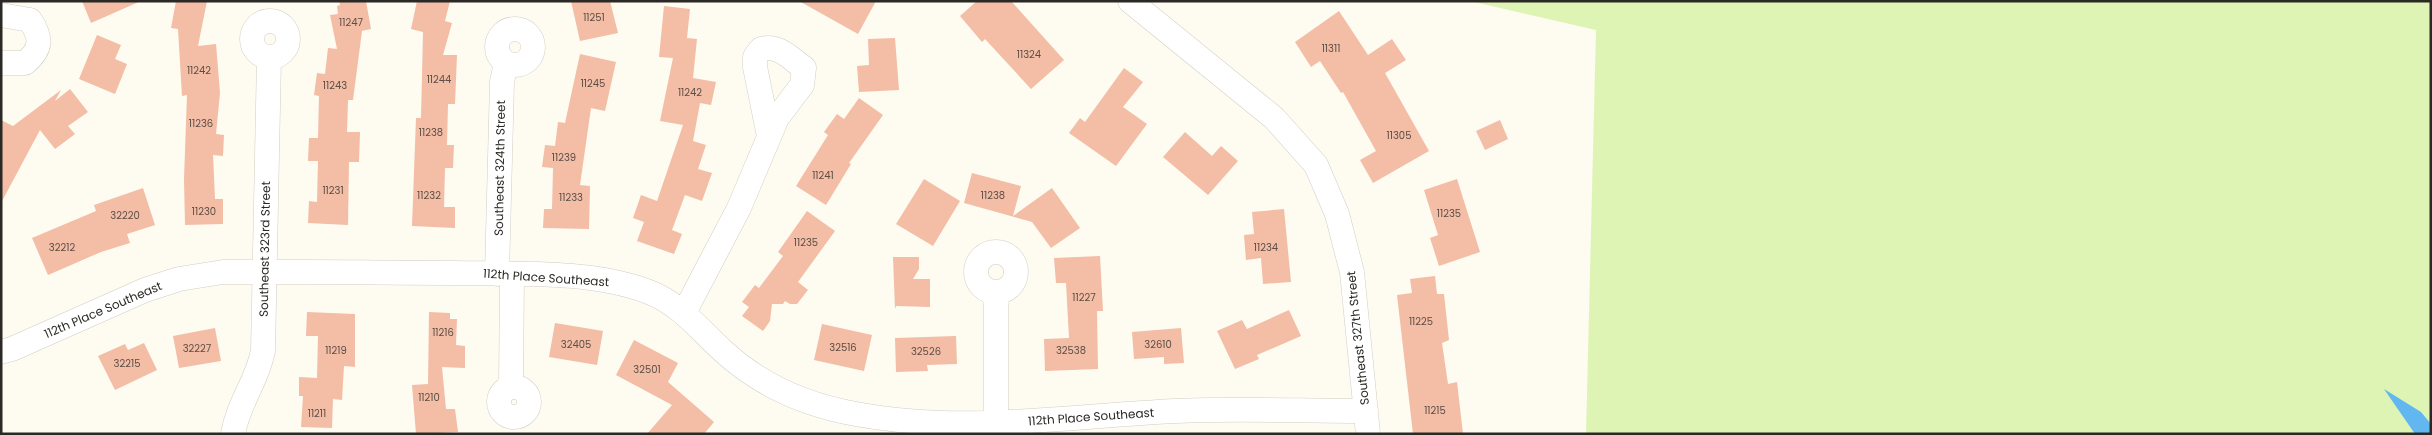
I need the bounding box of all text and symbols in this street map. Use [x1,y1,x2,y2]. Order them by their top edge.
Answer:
house number: 11251 [583,10,605,25]
house number: 11247 [339,15,363,30]
house number: 11311 [1322,41,1340,56]
house number: 11324 [1017,47,1041,62]
house number: 11242 [187,63,211,78]
house number: 11244 [427,72,451,87]
house number: 11245 [581,76,605,91]
house number: 11243 [323,78,347,93]
house number: 11242 [678,85,702,100]
street label: Southeast 324th Street [490,100,509,236]
house number: 11236 [189,116,213,131]
house number: 11238 [419,125,443,140]
house number: 11305 [1387,128,1411,143]
house number: 11239 [552,150,576,165]
house number: 11241 [812,168,834,183]
street label: Southeast 323rd Street [255,181,274,317]
house number: 11231 [322,183,344,198]
house number: 11232 [417,188,441,203]
house number: 11238 [981,188,1005,203]
house number: 11233 [559,190,583,205]
house number: 11230 [192,204,216,219]
house number: 11235 [1437,206,1461,221]
house number: 32220 [110,208,140,223]
house number: 11235 [794,235,818,250]
house number: 32212 [49,240,75,255]
house number: 11234 [1254,240,1278,255]
street label: 112th Place Southeast [482,265,610,290]
street label: Southeast 327th Street [1342,270,1373,406]
street label: 112th Place Southeast [41,277,164,342]
house number: 11227 [1072,290,1096,305]
house number: 11225 [1409,314,1433,329]
house number: 11216 [432,325,454,340]
house number: 32405 [561,337,591,352]
house number: 32610 [1144,337,1172,352]
house number: 32516 [829,340,857,355]
house number: 32227 [183,341,212,356]
house number: 11219 [325,343,347,358]
house number: 32538 [1056,343,1086,358]
house number: 32526 [911,344,941,359]
house number: 32215 [114,356,140,371]
house number: 32501 [633,362,661,377]
house number: 11210 [418,390,440,405]
house number: 11215 [1424,403,1446,418]
street label: 112th Place Southeast [1027,404,1155,429]
house number: 11211 [308,406,326,421]

